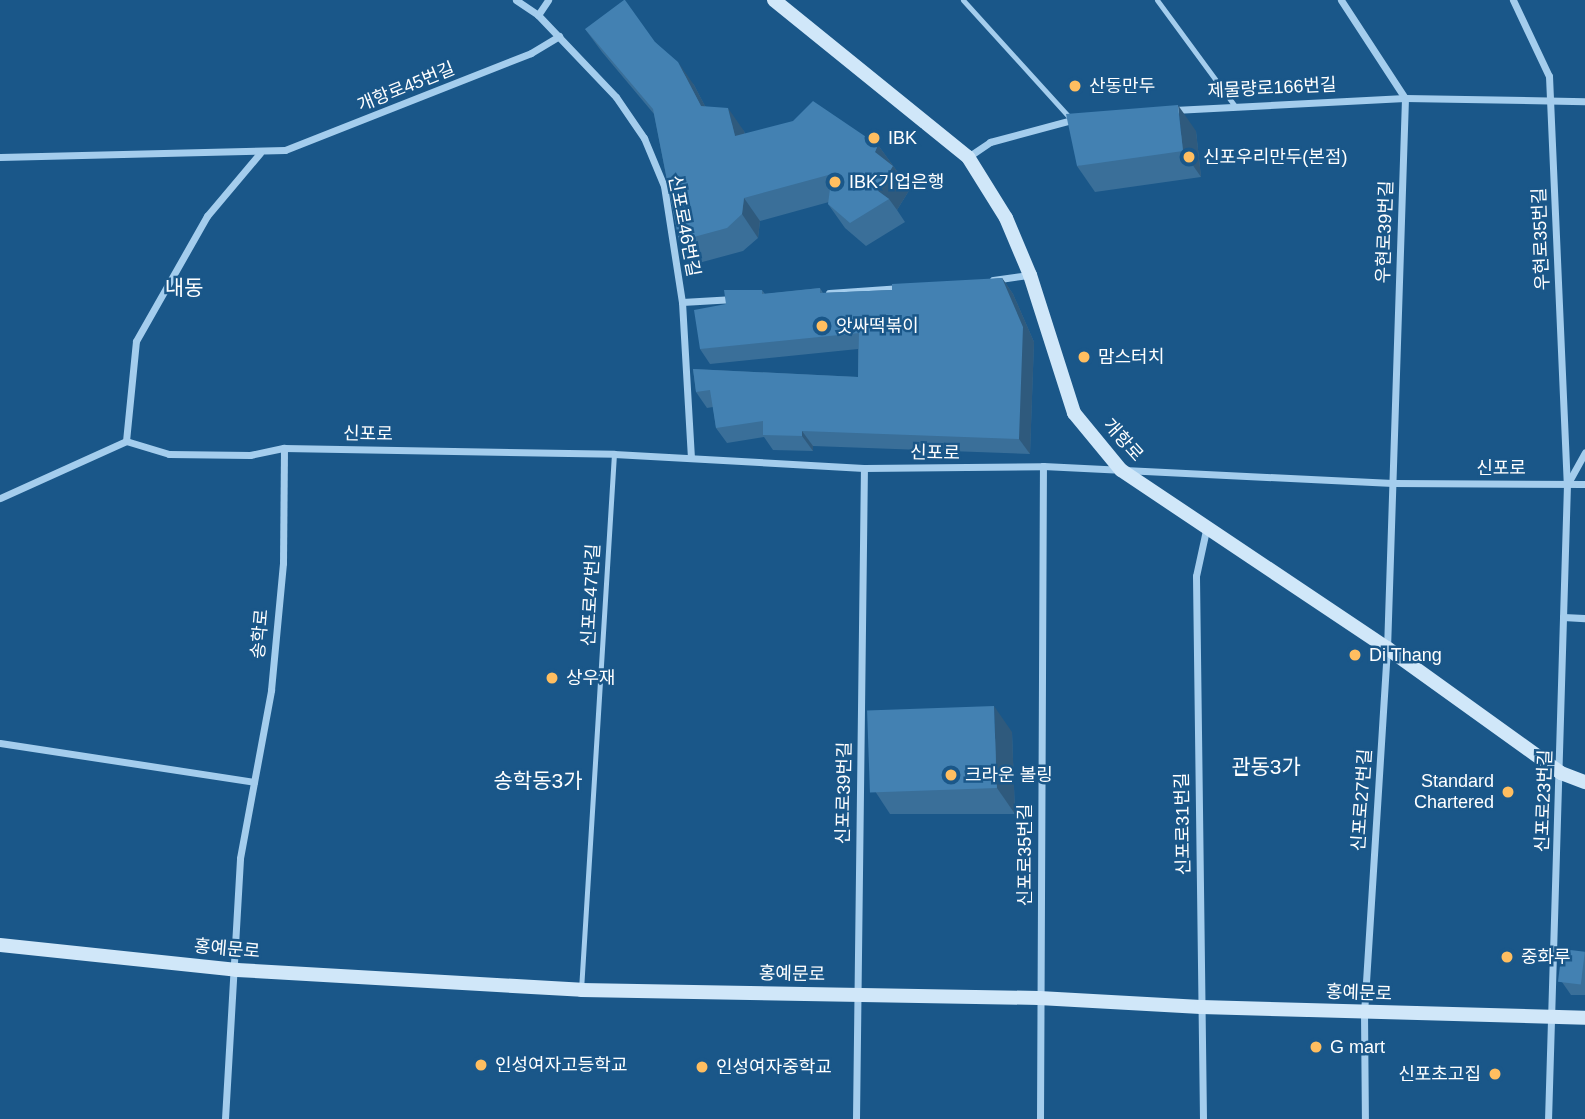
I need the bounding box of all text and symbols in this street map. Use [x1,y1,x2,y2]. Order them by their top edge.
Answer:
street label: 개항로45번길 [354,58,458,116]
street label: 제물량로166번길 [1207,74,1337,102]
place label: 산동만두 [1089,75,1155,97]
marker: 산동만두 [1067,78,1083,94]
place label: IBK [888,127,917,149]
marker: IBK [866,130,882,146]
place label: 신포우리만두(본점) [1203,146,1347,168]
marker: 신포우리만두(본점) [1181,149,1197,165]
place label: IBK기업은행 [849,171,944,193]
street label: 신포로46번길 [664,173,704,279]
marker: IBK기업은행 [827,174,843,190]
street label: 우현로39번길 [1372,180,1398,284]
street label: 우현로35번길 [1528,187,1554,291]
district label: 내동 [165,275,203,301]
place label: 앗싸떡볶이 [836,315,919,337]
marker: 앗싸떡볶이 [814,318,830,334]
place label: 맘스터치 [1098,346,1164,368]
marker: 맘스터치 [1076,349,1092,365]
street label: 개항로 [1098,414,1148,466]
street label: 신포로 [343,423,393,445]
street label: 신포로 [910,442,960,464]
street label: 신포로 [1476,457,1526,479]
street label: 신포로47번길 [578,543,604,647]
street label: 송학로 [247,608,273,660]
place label: Di Thang [1369,644,1442,666]
marker: Di Thang [1347,647,1363,663]
place label: 상우재 [566,667,616,689]
marker: 상우재 [544,670,560,686]
street label: 신포로39번길 [832,741,856,845]
street label: 신포로27번길 [1348,748,1376,852]
street label: 신포로23번길 [1531,749,1557,853]
district label: 관동3가 [1231,754,1301,780]
place label: 크라운 볼링 [965,764,1053,786]
marker: 크라운 볼링 [943,767,959,783]
district label: 송학동3가 [494,768,582,794]
place label: Standard Chartered [1414,771,1494,814]
street label: 신포로31번길 [1171,772,1195,876]
marker: Standard Chartered [1500,784,1516,800]
street label: 신포로35번길 [1014,804,1036,906]
street label: 홍예문로 [193,935,261,963]
place label: 중화루 [1521,946,1571,968]
marker: 중화루 [1499,949,1515,965]
street label: 홍예문로 [759,963,825,985]
street label: 홍예문로 [1326,981,1392,1005]
place label: G mart [1330,1036,1385,1058]
marker: G mart [1308,1039,1324,1055]
place label: 인성여자고등학교 [495,1054,627,1076]
place label: 인성여자중학교 [716,1056,832,1078]
marker: 인성여자고등학교 [473,1057,489,1073]
marker: 인성여자중학교 [694,1059,710,1075]
place label: 신포초고집 [1398,1063,1481,1085]
marker: 신포초고집 [1487,1066,1503,1082]

